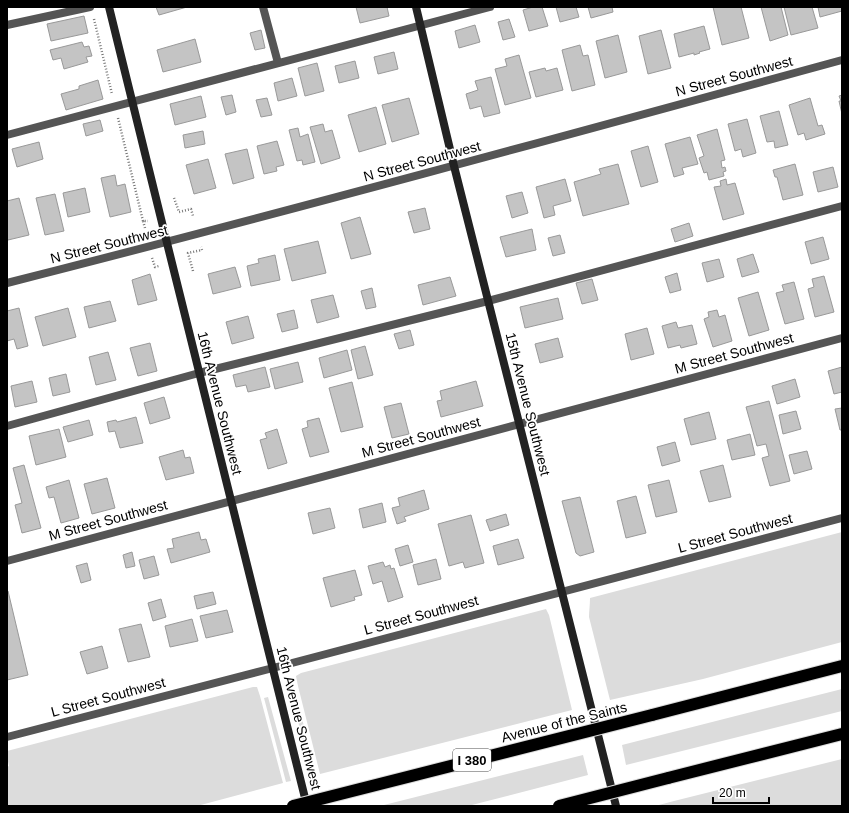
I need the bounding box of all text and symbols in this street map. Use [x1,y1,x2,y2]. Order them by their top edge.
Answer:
street label: N Street Southwest [674,53,794,99]
street label: N Street Southwest [362,138,482,184]
street label: N Street Southwest [49,222,170,266]
street label: M Street Southwest [673,329,795,377]
street label: 16th Avenue Southwest [194,330,246,476]
street label: 15th Avenue Southwest [502,331,554,477]
street label: M Street Southwest [360,413,482,461]
street label: M Street Southwest [47,496,169,544]
street label: L Street Southwest [676,510,794,556]
street label: L Street Southwest [362,592,480,638]
street label: 16th Avenue Southwest [273,645,325,791]
street label: L Street Southwest [49,674,167,720]
street label: Avenue of the Saints [500,699,628,745]
road number: I 380 [453,749,491,771]
scale bar [713,779,769,805]
text: 20 m [719,786,746,800]

